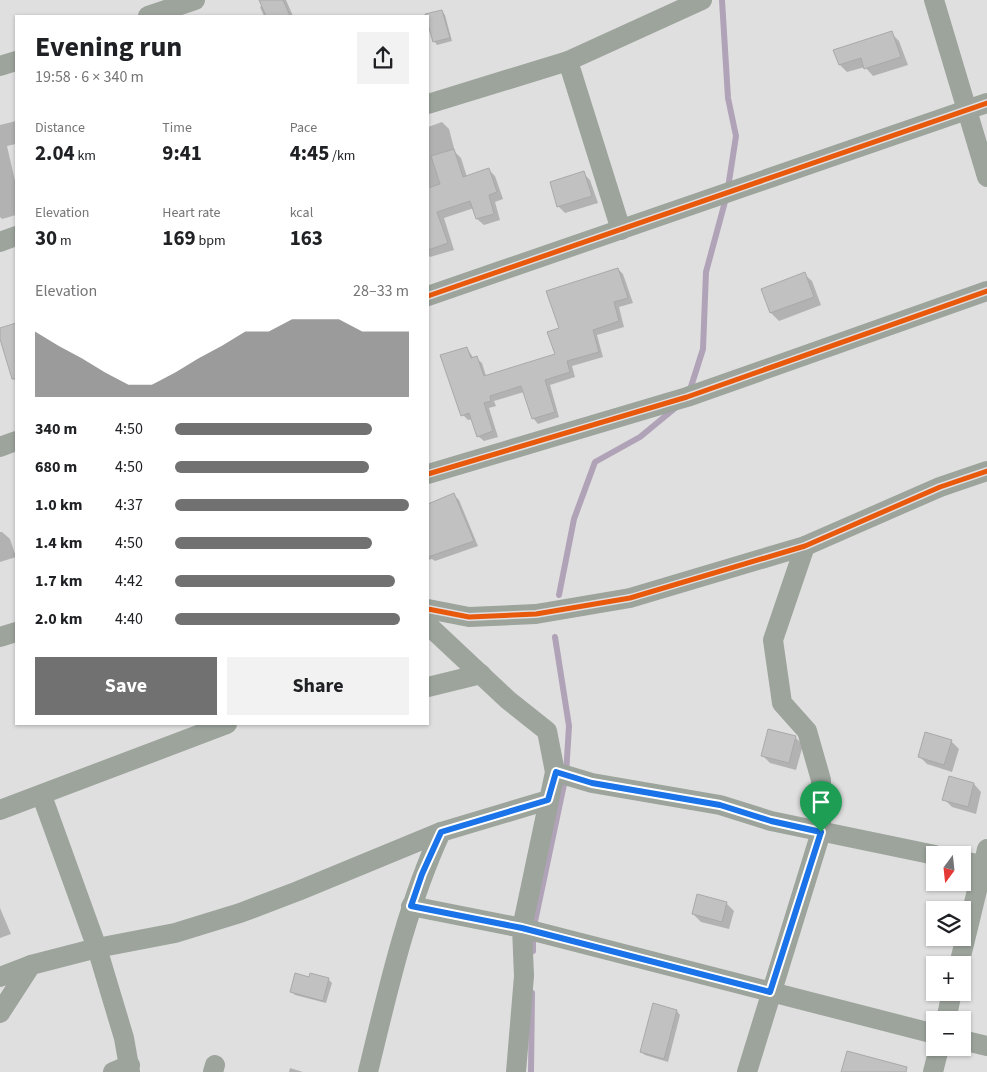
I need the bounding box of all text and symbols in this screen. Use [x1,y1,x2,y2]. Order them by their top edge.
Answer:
text: Evening run [35,27,182,67]
button: share [357,32,409,84]
text: 19:58 · 6 × 340 m [35,66,144,88]
text: Distance [35,118,85,138]
text: Time [162,118,192,138]
text: Pace [290,118,317,138]
text: 2.04 [35,138,75,168]
text: 9:41 [162,138,202,168]
text: 4:45 [290,138,329,168]
text: km [75,146,96,166]
text: /km [329,146,355,166]
text: Elevation [35,203,90,223]
text: Heart rate [162,203,221,223]
text: kcal [290,203,313,223]
text: 30 [35,223,57,253]
text: 169 [162,223,196,253]
text: 163 [290,223,323,253]
text: m [57,231,72,251]
text: bpm [196,231,226,251]
text: Elevation [35,280,97,302]
text: 28–33 m [353,280,409,302]
text: 340 m [35,418,77,440]
text: 4:50 [115,418,143,440]
text: 680 m [35,456,77,478]
text: 4:50 [115,456,143,478]
text: 1.0 km [35,494,82,516]
text: 4:37 [115,494,143,516]
text: 1.4 km [35,532,82,554]
text: 4:50 [115,532,143,554]
text: 1.7 km [35,570,82,592]
text: 4:42 [115,570,143,592]
text: 2.0 km [35,608,82,630]
text: 4:40 [115,608,143,630]
button: Save [35,657,217,715]
button: Share [227,657,409,715]
pin [800,781,842,832]
icon: arrive [807,788,835,816]
north arrow [926,846,971,891]
map controls [926,846,971,1056]
button: layers [926,901,971,946]
button: + [926,956,971,1001]
button: − [926,1011,971,1056]

